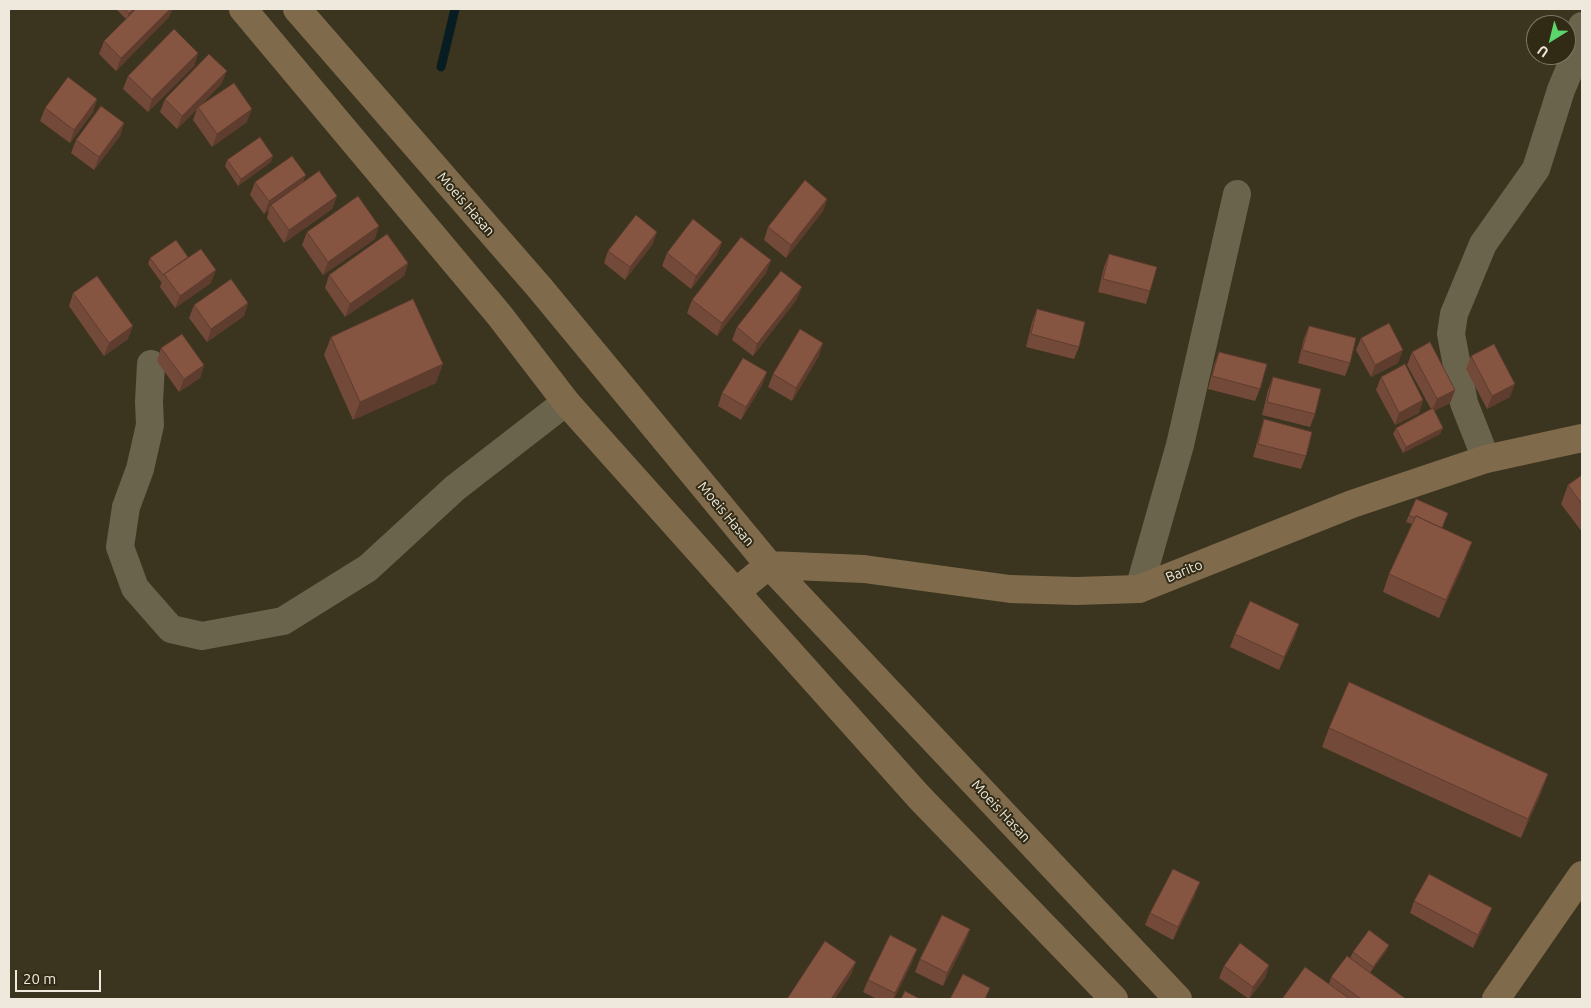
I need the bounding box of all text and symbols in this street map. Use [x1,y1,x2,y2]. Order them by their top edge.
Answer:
north arrow [1526,15,1576,65]
text: U [1534,42,1551,61]
street label: Moeis Hasan [434,169,498,239]
street label: Moeis Hasan [694,478,758,550]
street label: Barito [1163,556,1205,586]
street label: Moeis Hasan [968,776,1034,846]
scale bar [18,960,104,992]
text: 20 m [23,970,56,987]

